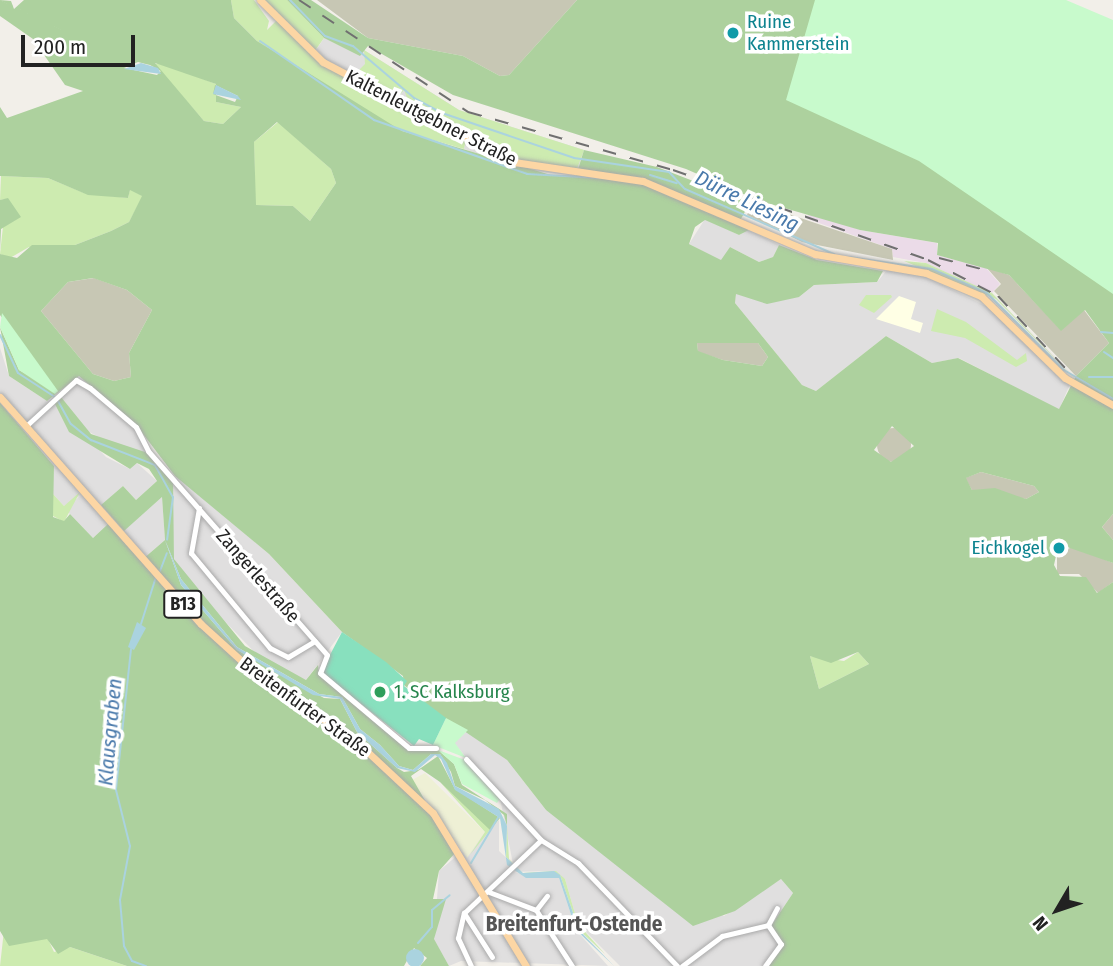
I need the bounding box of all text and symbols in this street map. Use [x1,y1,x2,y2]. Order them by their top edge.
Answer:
place label: Ruine Kammerstein [747,11,849,55]
scale bar [24,21,138,65]
marker: Ruine Kammerstein [725,25,741,41]
text: 200 m [34,34,86,60]
street label: Kaltenleutgebner Straße [342,65,520,171]
water label: Dürre Liesing [691,165,803,237]
street label: Zangerlestraße [211,525,305,627]
place label: Eichkogel [971,537,1045,559]
marker: Eichkogel [1051,540,1067,556]
road number: B13 [162,590,204,618]
street label: Breitenfurter Straße [235,652,375,762]
water label: Klausgraben [93,677,127,787]
place label: 1. SC Kalksburg [394,681,510,703]
marker: 1. SC Kalksburg [372,684,388,700]
north arrow [1022,875,1092,945]
district label: Breitenfurt-Ostende [486,911,662,937]
text: N [1028,912,1053,935]

